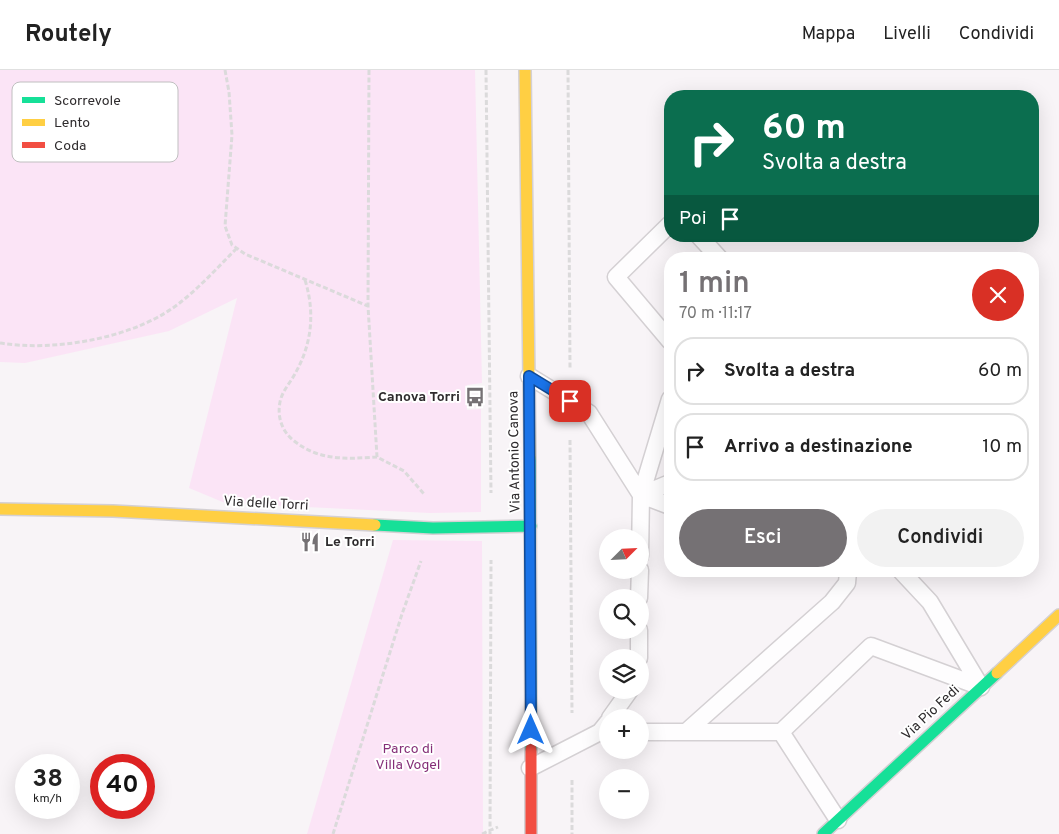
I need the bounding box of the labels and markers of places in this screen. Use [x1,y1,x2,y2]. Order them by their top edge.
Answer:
pin [549,380,591,422]
bus stop icon: Canova Torri [464,386,486,408]
place label: Canova Torri [378,389,460,406]
restaurant icon: Le Torri [299,531,321,553]
place label: Le Torri [325,534,375,551]

